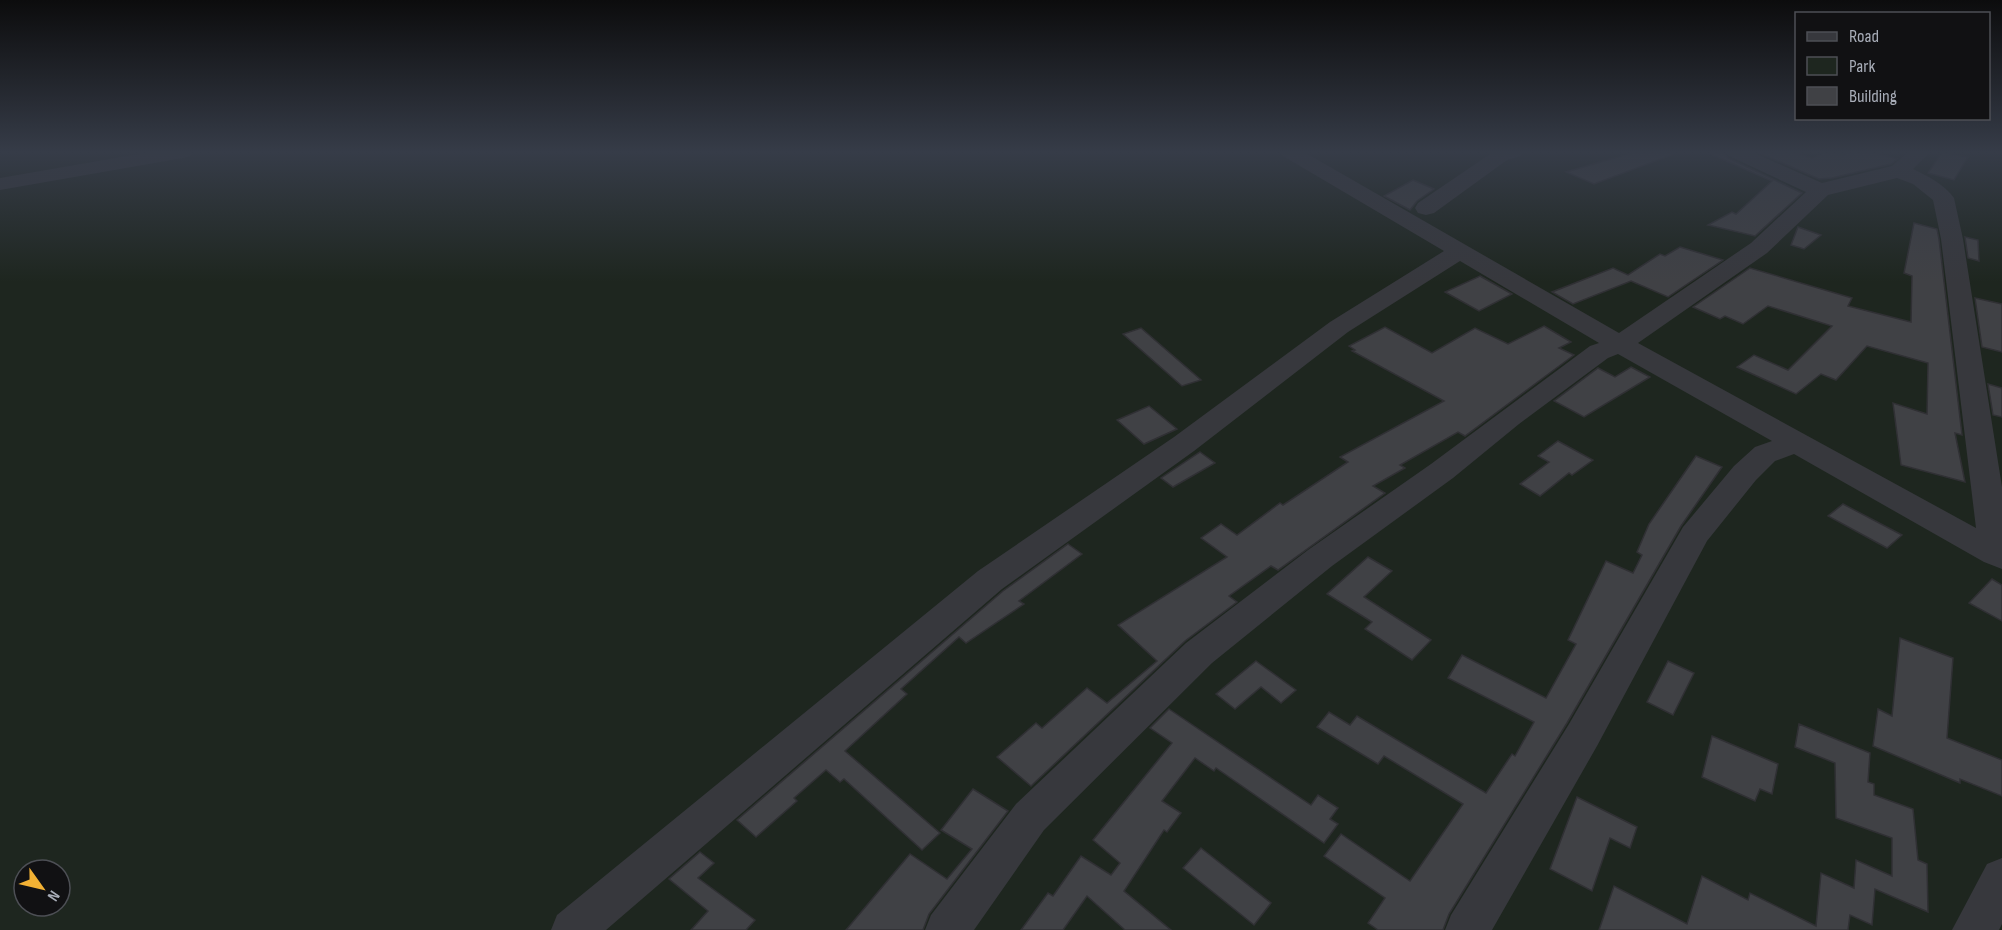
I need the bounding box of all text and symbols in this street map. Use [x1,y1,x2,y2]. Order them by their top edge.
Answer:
legend [1795,12,1990,120]
text: Road [1849,26,1879,47]
text: Park [1849,56,1875,77]
text: Building [1849,86,1897,107]
north arrow [12,858,72,918]
text: N [43,887,63,904]

